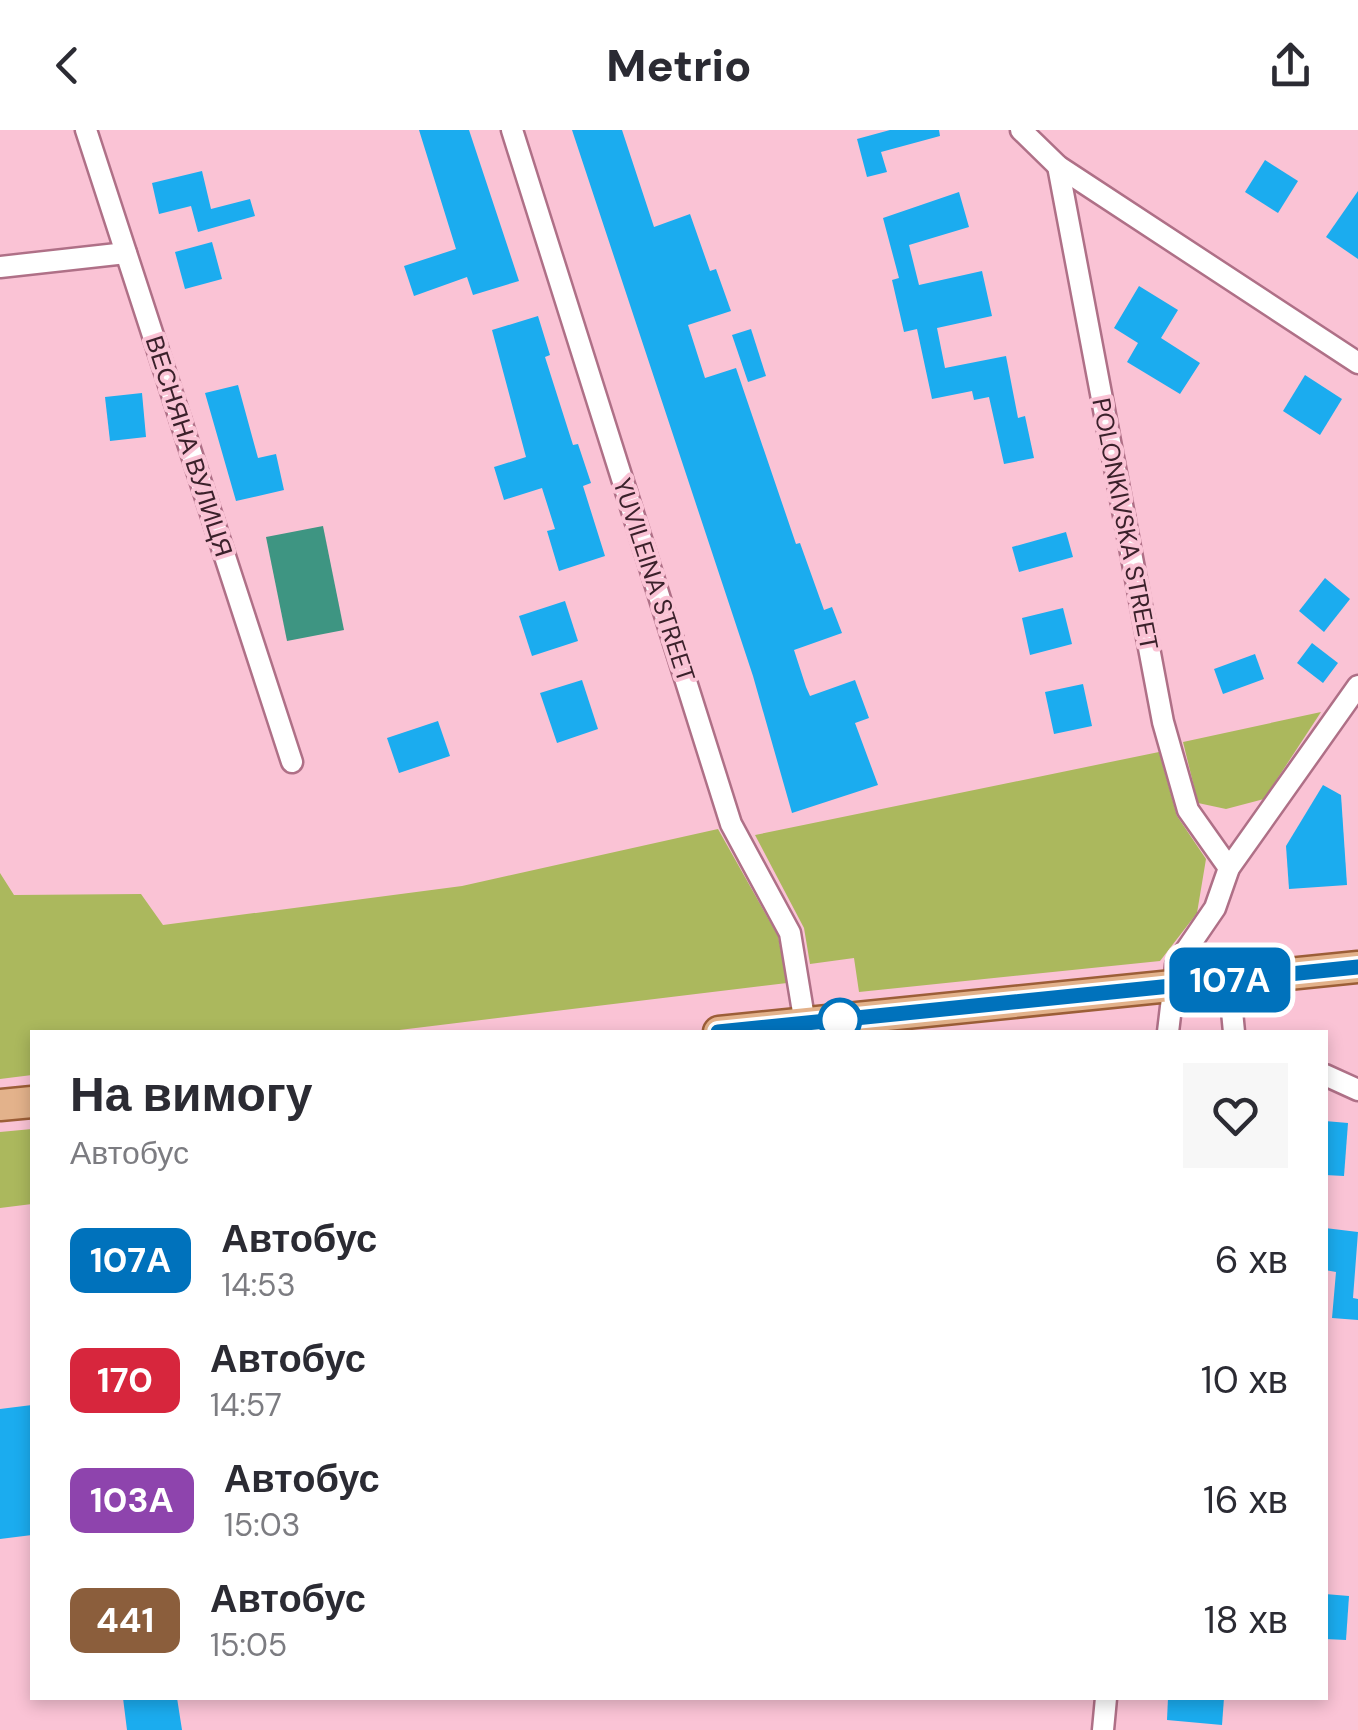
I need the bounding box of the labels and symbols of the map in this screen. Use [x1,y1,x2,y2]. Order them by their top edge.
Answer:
street label: ВЕСНЯНА ВУЛИЦЯ [138,331,240,561]
street label: POLONKIVSKA STREET [1084,395,1166,653]
street label: YUVILEINA STREET [605,474,703,686]
line badge: 107А [1160,948,1300,1012]
unlabelled marker [819,999,861,1041]

